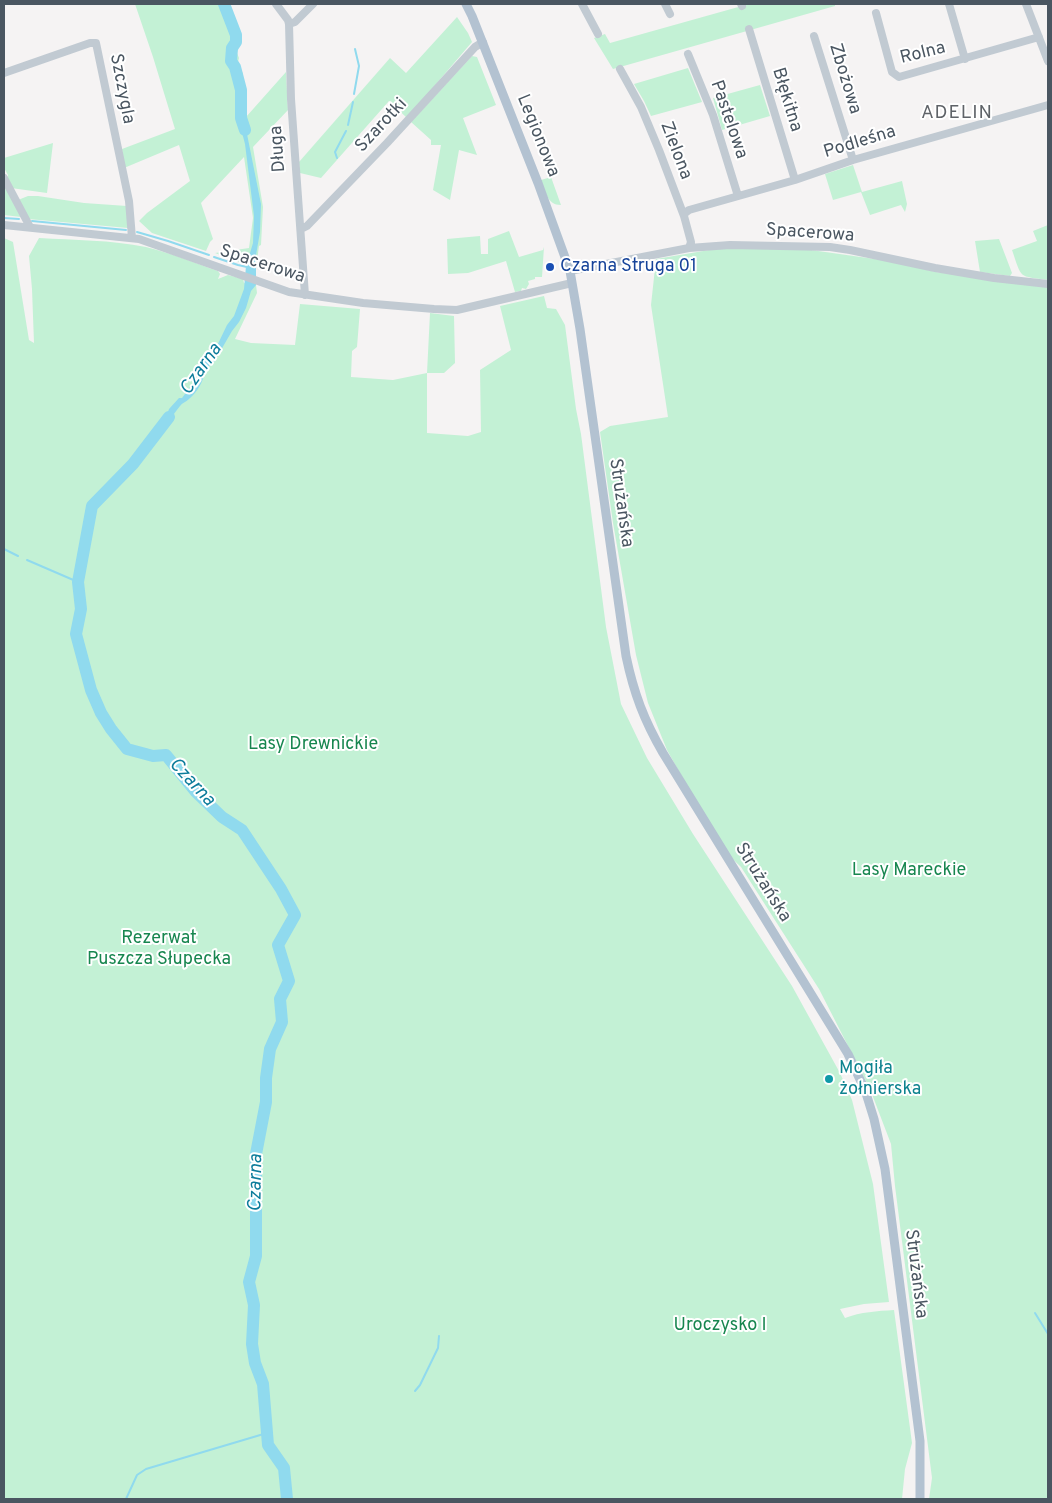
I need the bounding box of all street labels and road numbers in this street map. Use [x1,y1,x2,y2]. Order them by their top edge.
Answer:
street label: Rolna [898,38,948,70]
street label: Zbożowa [823,41,865,117]
street label: Szczygla [104,52,138,126]
street label: Błękitna [766,65,806,135]
street label: Pastelowa [704,78,752,162]
street label: Legionowa [511,92,563,180]
street label: Szarotki [351,94,413,158]
street label: Zielona [654,119,696,183]
street label: Podleśna [821,122,899,164]
street label: Długa [267,125,291,173]
street label: Spacerowa [765,220,855,248]
street label: Spacerowa [217,241,307,289]
street label: Strużańska [603,457,637,549]
street label: Strużańska [729,839,795,927]
street label: Strużańska [899,1228,931,1320]

